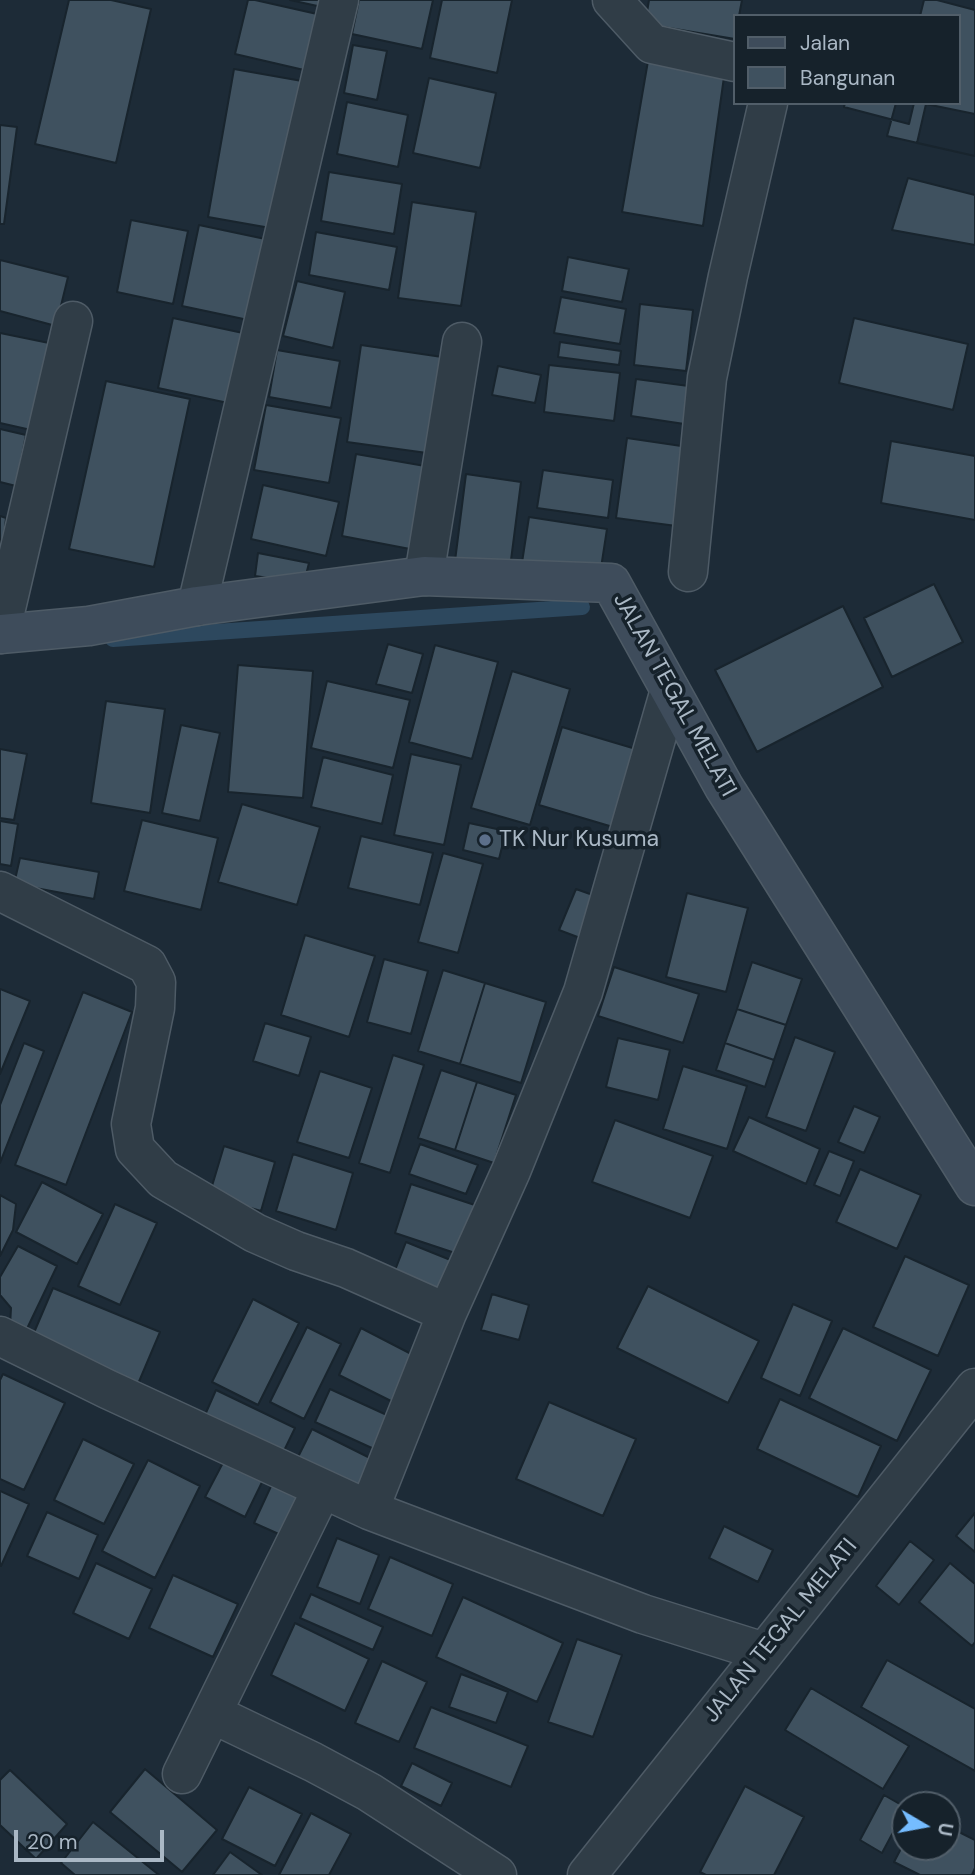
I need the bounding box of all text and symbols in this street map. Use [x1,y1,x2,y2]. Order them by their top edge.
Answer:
legend [734,14,961,105]
text: Jalan [800,29,850,57]
text: Bangunan [800,64,895,92]
street label: JALAN TEGAL MELATI [607,588,741,802]
place label: TK Nur Kusuma [499,826,659,854]
marker: TK Nur Kusuma [477,832,493,848]
street label: JALAN TEGAL MELATI [698,1534,864,1728]
north arrow [891,1791,961,1861]
scale bar [18,1815,168,1859]
text: U [932,1821,959,1838]
text: 20 m [27,1828,78,1856]

